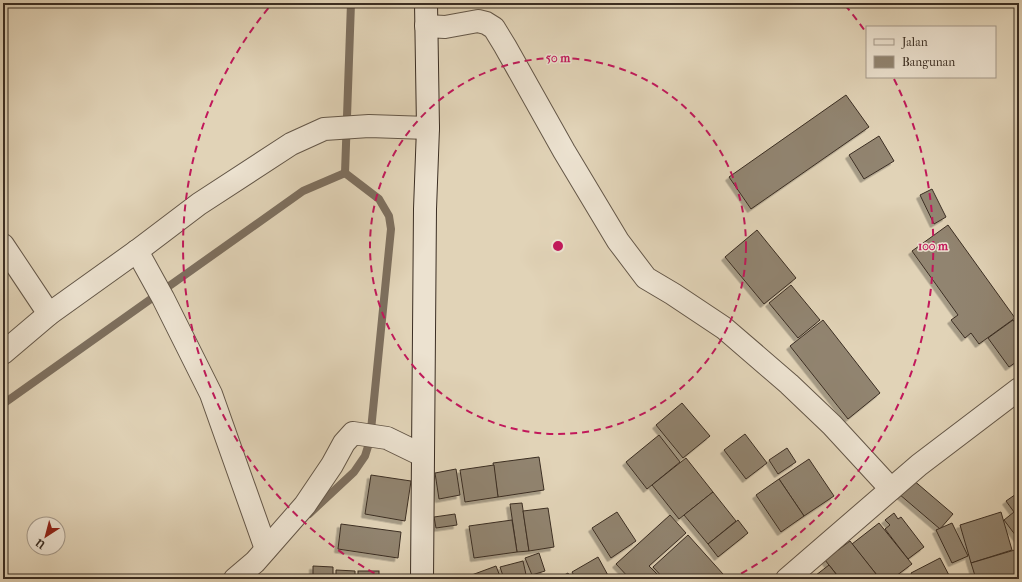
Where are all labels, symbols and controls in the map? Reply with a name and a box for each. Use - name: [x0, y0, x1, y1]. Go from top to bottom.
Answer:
- legend: [866, 26, 996, 78]
- text: Jalan: [901, 35, 928, 49]
- text: 50 m: [546, 51, 571, 65]
- text: Bangunan: [902, 55, 955, 69]
- centre of rings: [551, 239, 565, 253]
- text: 100 m: [918, 239, 949, 253]
- north arrow: [26, 516, 66, 556]
- text: U: [33, 536, 49, 552]

